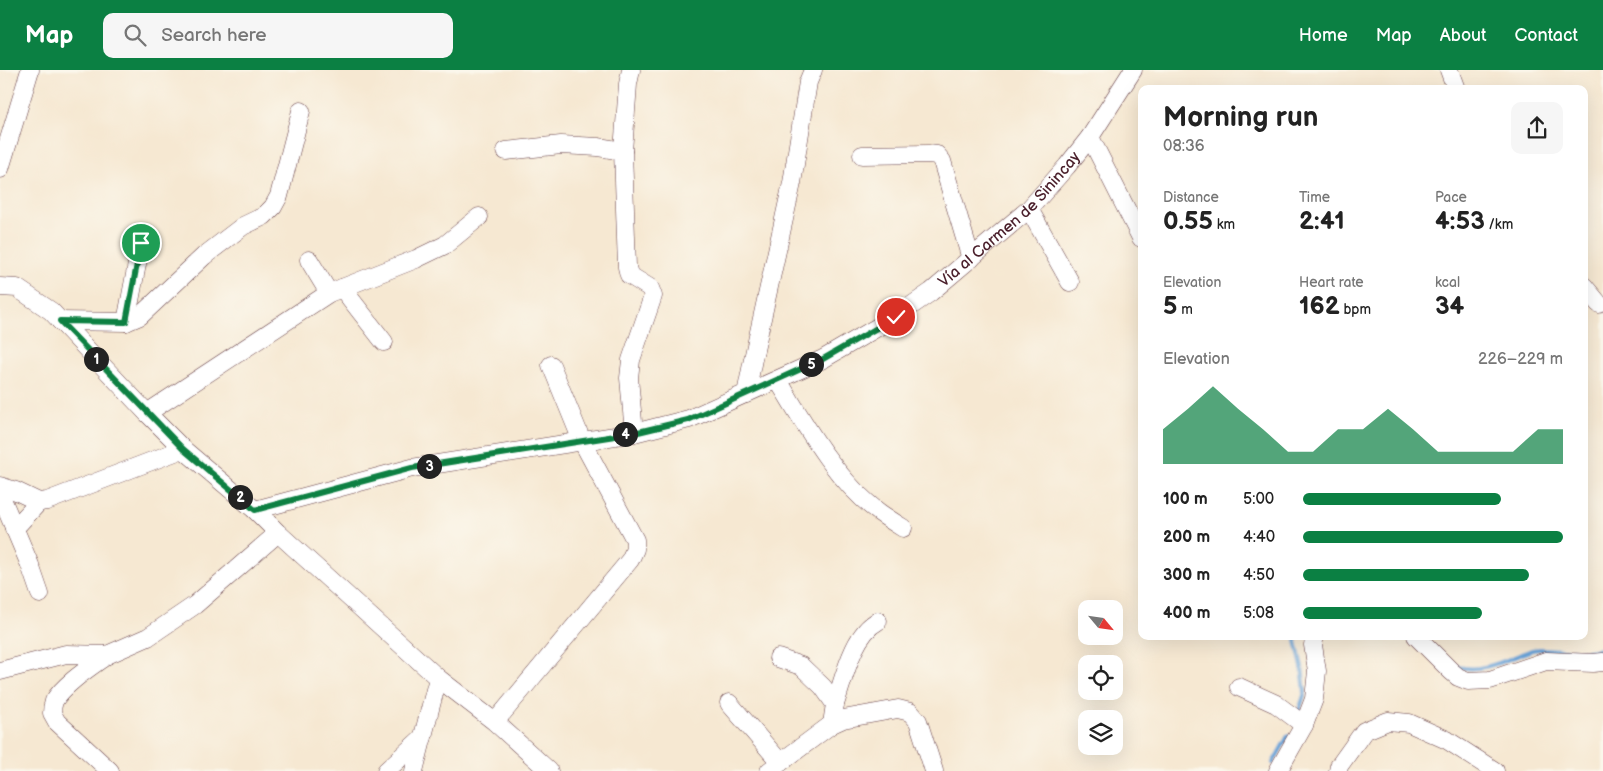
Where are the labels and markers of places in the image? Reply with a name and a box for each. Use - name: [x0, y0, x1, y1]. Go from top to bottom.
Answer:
- pin: [120, 222, 162, 264]
- pin: [875, 296, 917, 338]
- pin: 1: [84, 346, 108, 372]
- pin: 5: [798, 352, 824, 376]
- pin: 4: [612, 422, 638, 446]
- pin: 3: [416, 454, 442, 478]
- pin: 2: [228, 484, 252, 510]

